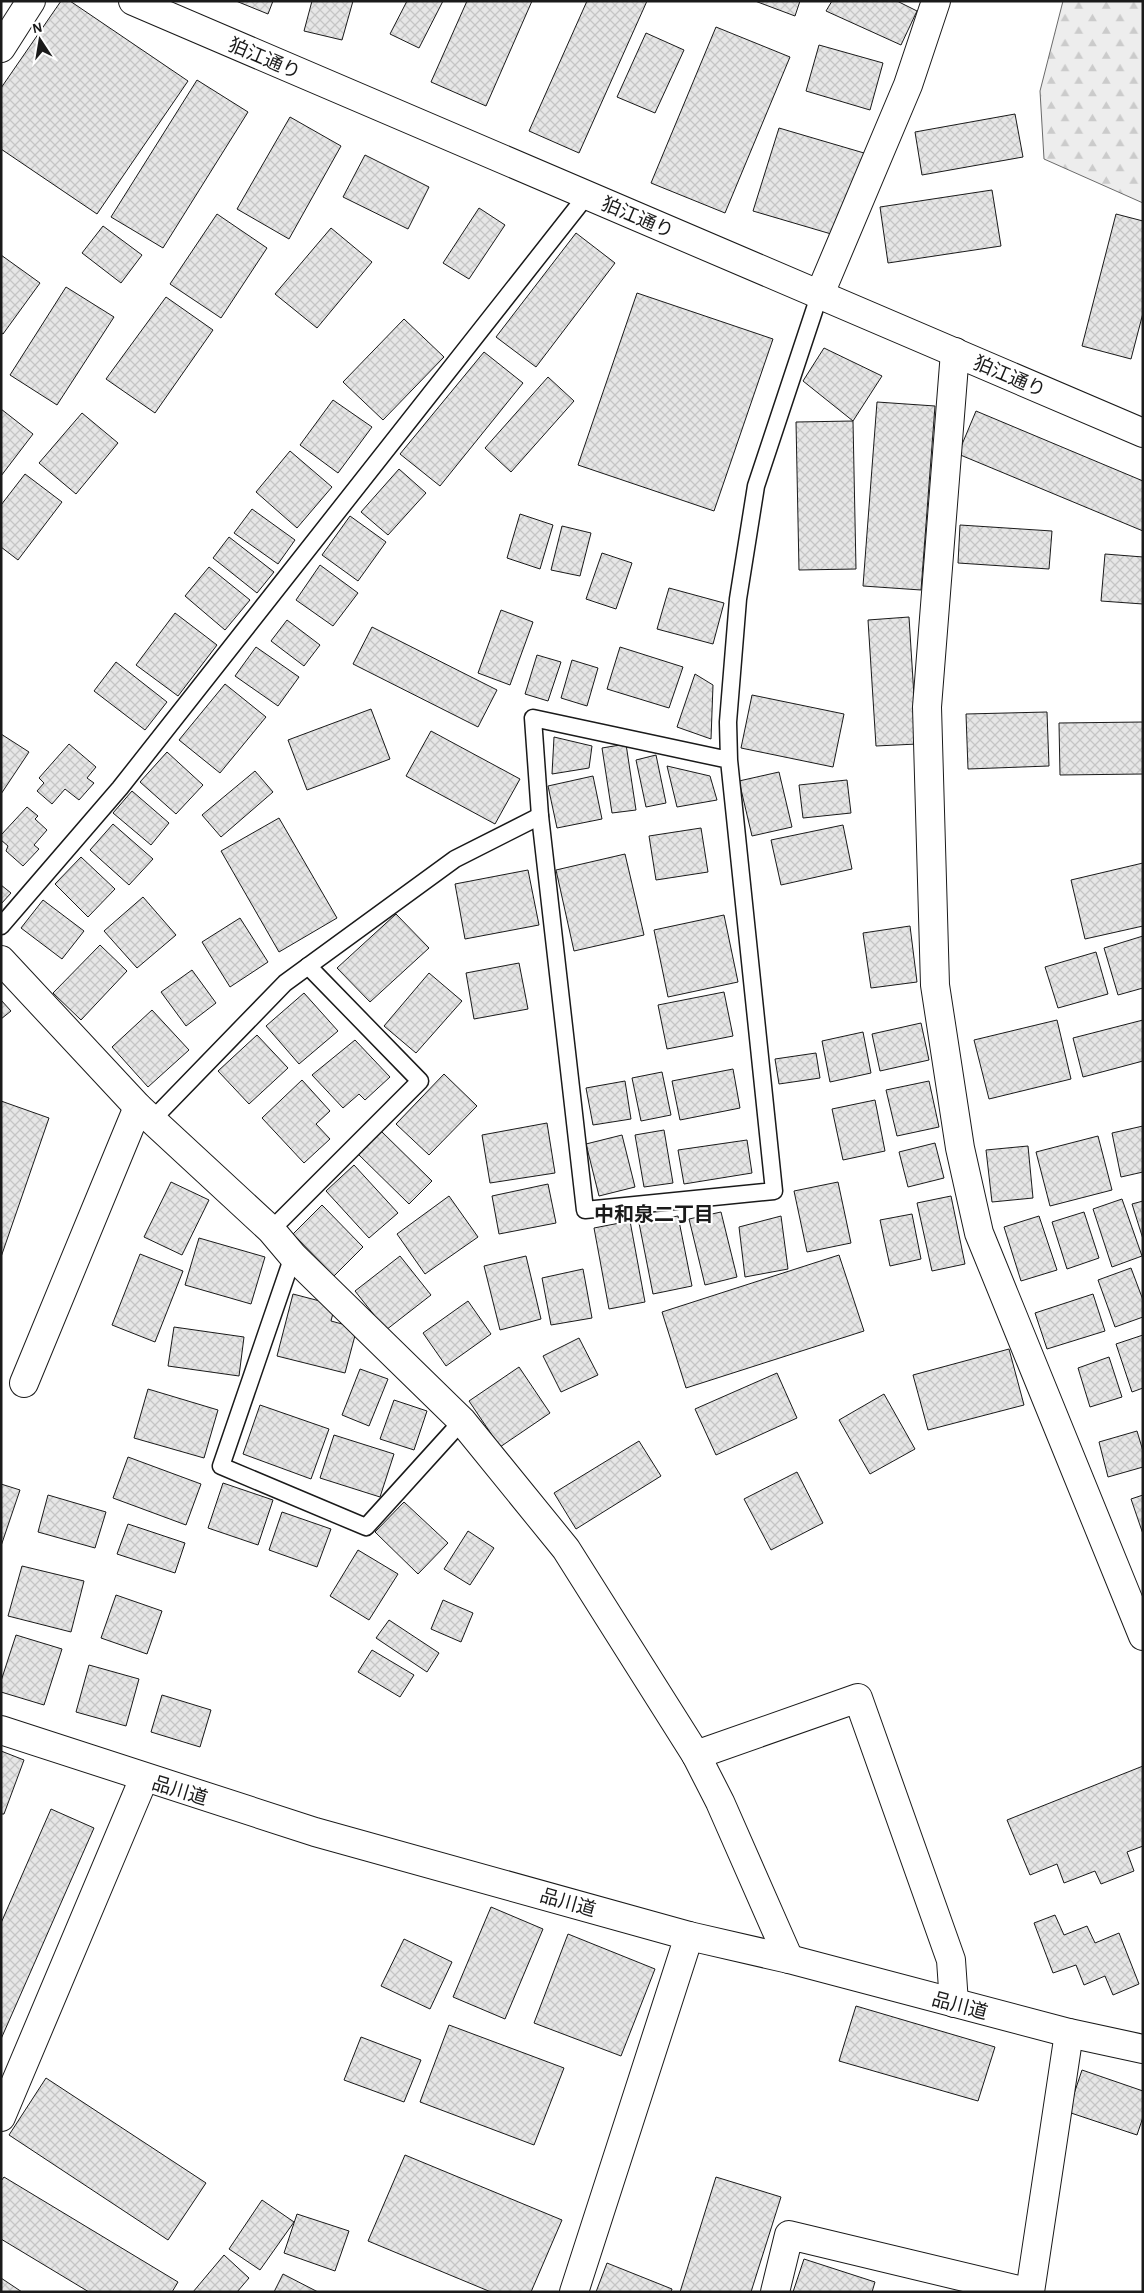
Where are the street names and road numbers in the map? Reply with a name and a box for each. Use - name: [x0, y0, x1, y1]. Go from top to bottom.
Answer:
- street label: 狛江通り: [226, 35, 304, 83]
- street label: 狛江通り: [599, 194, 677, 242]
- street label: 狛江通り: [971, 353, 1049, 401]
- street label: 品川道: [150, 1773, 210, 1809]
- street label: 品川道: [538, 1885, 598, 1920]
- street label: 品川道: [930, 1989, 990, 2023]

